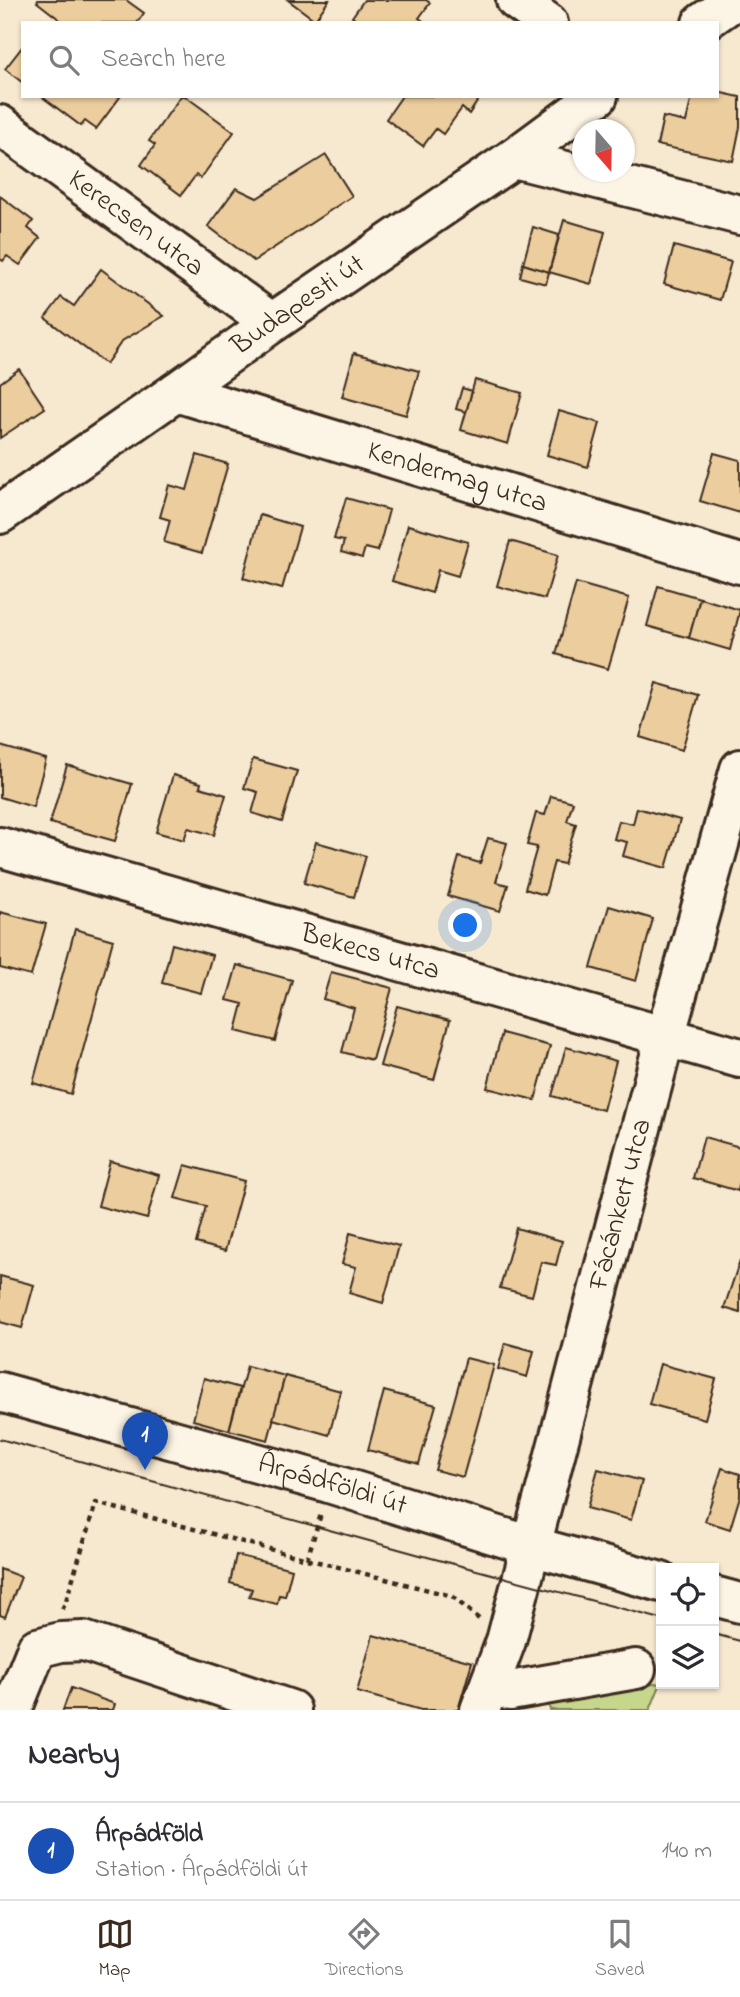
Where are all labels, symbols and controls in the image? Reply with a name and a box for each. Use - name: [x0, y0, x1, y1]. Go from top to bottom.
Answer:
- search box: [21, 21, 719, 98]
- icon: search: [45, 41, 83, 79]
- text: Search here: [101, 41, 226, 79]
- north arrow: [572, 119, 635, 182]
- street label: Kerecsen utca: [59, 160, 213, 288]
- street label: Budapesti út: [222, 245, 374, 367]
- street label: Kendermag utca: [362, 431, 552, 525]
- your location: [448, 908, 482, 942]
- street label: Bekecs utca: [295, 913, 445, 992]
- street label: Fácánkert utca: [578, 1114, 663, 1296]
- pin: 1: [122, 1412, 168, 1470]
- street label: Árpádföldi út: [253, 1444, 412, 1527]
- map controls: [656, 1563, 719, 1689]
- button: locate: [656, 1563, 719, 1626]
- button: layers: [656, 1626, 719, 1689]
- text: Nearby: [28, 1734, 120, 1778]
- text: Árpádföld: [95, 1816, 203, 1854]
- text: 1: [47, 1835, 55, 1868]
- text: 140 m: [662, 1835, 712, 1868]
- text: Station · Árpádföldi út: [95, 1854, 308, 1887]
- tab: Map: [96, 1915, 134, 1984]
- tab: Directions: [325, 1915, 404, 1984]
- tab: Saved: [595, 1915, 644, 1984]

